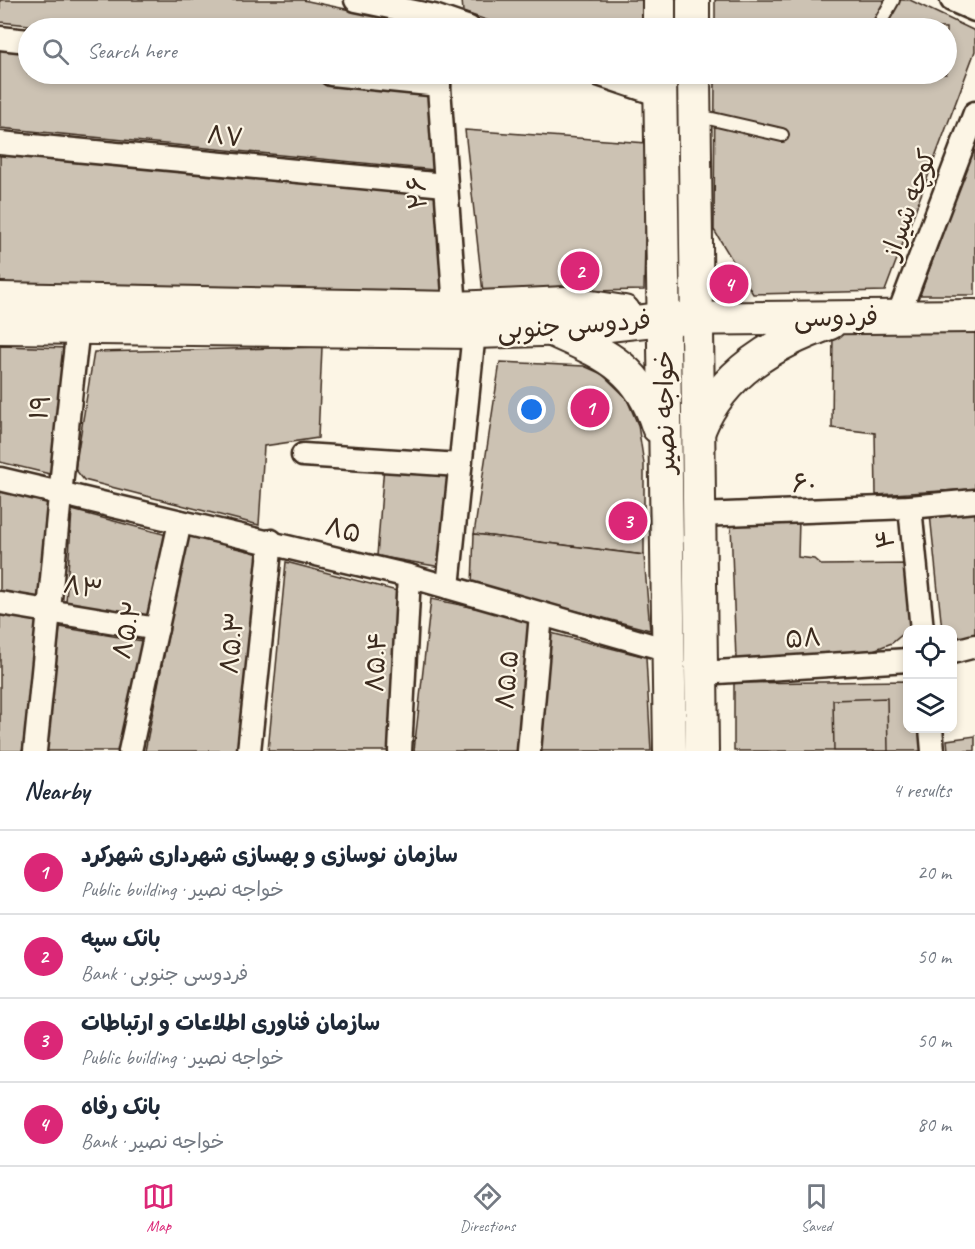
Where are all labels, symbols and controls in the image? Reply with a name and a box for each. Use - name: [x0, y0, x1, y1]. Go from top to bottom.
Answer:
- search box: [18, 18, 957, 84]
- icon: search: [39, 35, 72, 68]
- text: Search here: [87, 37, 177, 65]
- street label: ۸۷: [205, 118, 245, 154]
- street label: کوچه شیراز: [873, 145, 944, 265]
- street label: ۲۶: [399, 175, 435, 211]
- pin: 2: [560, 248, 600, 294]
- pin: 4: [710, 262, 748, 306]
- street label: فردوسی: [794, 300, 878, 334]
- street label: فردوسی جنوبی: [496, 303, 652, 347]
- street label: خواجه نصیر: [647, 350, 683, 476]
- pin: 1: [570, 386, 610, 430]
- street label: ۱۹: [22, 392, 58, 422]
- your location: [517, 395, 546, 424]
- street label: ۶۰: [791, 466, 817, 500]
- pin: 3: [608, 498, 648, 544]
- street label: ۸۵: [321, 510, 365, 550]
- street label: ۴: [868, 528, 902, 550]
- street label: ۸۳: [61, 567, 105, 607]
- street label: ۸۵.۲: [105, 598, 149, 662]
- street label: ۸۵.۳: [212, 610, 252, 676]
- street label: ۵۸: [784, 620, 822, 656]
- map controls: [903, 625, 957, 733]
- button: locate: [903, 625, 957, 679]
- street label: ۸۵.۴: [358, 631, 394, 693]
- street label: ۸۵.۵: [488, 649, 526, 711]
- button: layers: [903, 679, 957, 733]
- text: Nearby: [24, 774, 89, 807]
- text: 4 results: [892, 778, 951, 803]
- text: سازمان نوسازی و بهسازی شهرداری شهرکرد: [81, 841, 458, 869]
- text: 1: [39, 860, 48, 885]
- text: 20 m: [917, 860, 951, 885]
- text: Public building · خواجه نصیر: [81, 877, 284, 902]
- text: بانک سپه: [81, 925, 161, 953]
- text: 2: [39, 944, 48, 969]
- text: 50 m: [917, 944, 951, 969]
- text: Bank · فردوسی جنوبی: [81, 961, 248, 986]
- text: سازمان فناوری اطلاعات و ارتباطات: [81, 1009, 380, 1037]
- text: 3: [39, 1028, 48, 1053]
- text: 50 m: [917, 1028, 951, 1053]
- text: Public building · خواجه نصیر: [81, 1045, 284, 1070]
- text: بانک رفاه: [81, 1093, 161, 1121]
- text: 4: [39, 1112, 48, 1137]
- text: 80 m: [917, 1112, 951, 1137]
- text: Bank · خواجه نصیر: [81, 1129, 225, 1154]
- tab: Map: [142, 1180, 175, 1236]
- tab: Directions: [460, 1180, 515, 1236]
- tab: Saved: [800, 1180, 833, 1236]

